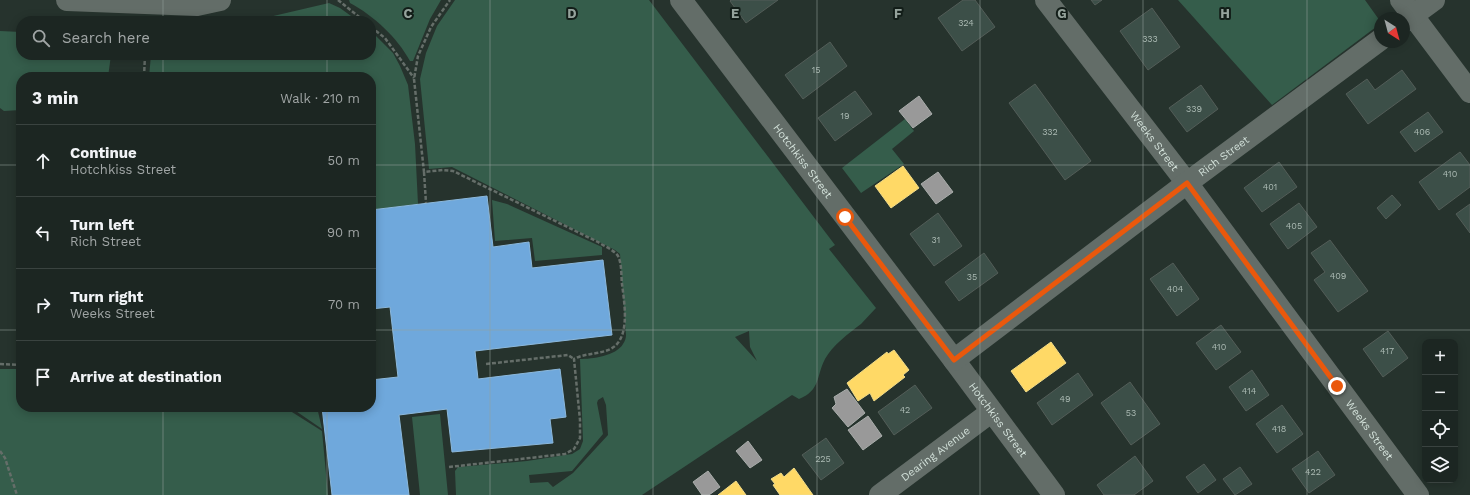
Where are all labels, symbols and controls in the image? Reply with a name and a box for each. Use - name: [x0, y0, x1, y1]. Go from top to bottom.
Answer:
- text: C: [404, 6, 413, 21]
- text: D: [567, 6, 577, 21]
- text: E: [731, 6, 739, 21]
- text: F: [894, 6, 902, 21]
- text: G: [1057, 6, 1067, 21]
- text: H: [1220, 6, 1230, 21]
- north arrow: [1374, 12, 1410, 48]
- search box: [16, 16, 376, 60]
- house number: 324: [958, 18, 974, 28]
- icon: search: [30, 27, 52, 49]
- text: Search here: [62, 29, 150, 47]
- house number: 333: [1142, 34, 1158, 44]
- house number: 15: [812, 65, 820, 75]
- text: 3 min: [32, 88, 78, 108]
- text: Walk · 210 m: [280, 91, 360, 106]
- house number: 339: [1186, 104, 1202, 114]
- street label: Weeks Street: [1128, 109, 1182, 174]
- house number: 19: [840, 111, 850, 121]
- street label: Hotchkiss Street: [771, 121, 836, 201]
- house number: 332: [1042, 127, 1058, 137]
- house number: 406: [1414, 127, 1430, 137]
- street label: Rich Street: [1195, 133, 1252, 179]
- text: Continue: [70, 144, 137, 162]
- icon: ahead: [32, 150, 54, 172]
- text: 50 m: [328, 153, 360, 168]
- text: Hotchkiss Street: [70, 162, 176, 177]
- house number: 410: [1443, 169, 1458, 179]
- house number: 401: [1263, 182, 1277, 192]
- route start: [836, 208, 854, 226]
- text: Turn left: [70, 216, 134, 234]
- house number: 405: [1286, 221, 1302, 231]
- icon: left: [32, 222, 54, 244]
- text: 90 m: [327, 225, 360, 240]
- text: Rich Street: [70, 234, 141, 249]
- house number: 31: [932, 235, 940, 245]
- house number: 409: [1330, 271, 1346, 281]
- house number: 35: [967, 272, 977, 282]
- house number: 404: [1167, 284, 1184, 294]
- text: Turn right: [70, 288, 143, 306]
- icon: right: [32, 294, 54, 316]
- text: 70 m: [328, 297, 360, 312]
- text: Weeks Street: [70, 306, 155, 321]
- map controls: [1422, 339, 1458, 483]
- button: +: [1422, 339, 1458, 375]
- house number: 410: [1212, 342, 1227, 352]
- house number: 417: [1380, 346, 1394, 356]
- icon: arrive: [32, 366, 54, 388]
- text: Arrive at destination: [70, 368, 222, 386]
- button: −: [1422, 375, 1458, 411]
- route end: [1328, 377, 1346, 395]
- street label: Hotchkiss Street: [966, 380, 1030, 460]
- house number: 414: [1242, 386, 1257, 396]
- house number: 49: [1059, 394, 1071, 404]
- street label: Weeks Street: [1343, 397, 1396, 463]
- house number: 42: [900, 405, 910, 415]
- house number: 53: [1126, 408, 1136, 418]
- button: locate: [1422, 411, 1458, 447]
- street label: Dearing Avenue: [898, 424, 972, 484]
- house number: 418: [1272, 424, 1286, 434]
- button: layers: [1422, 447, 1458, 483]
- house number: 225: [815, 454, 831, 464]
- house number: 422: [1305, 467, 1321, 477]

